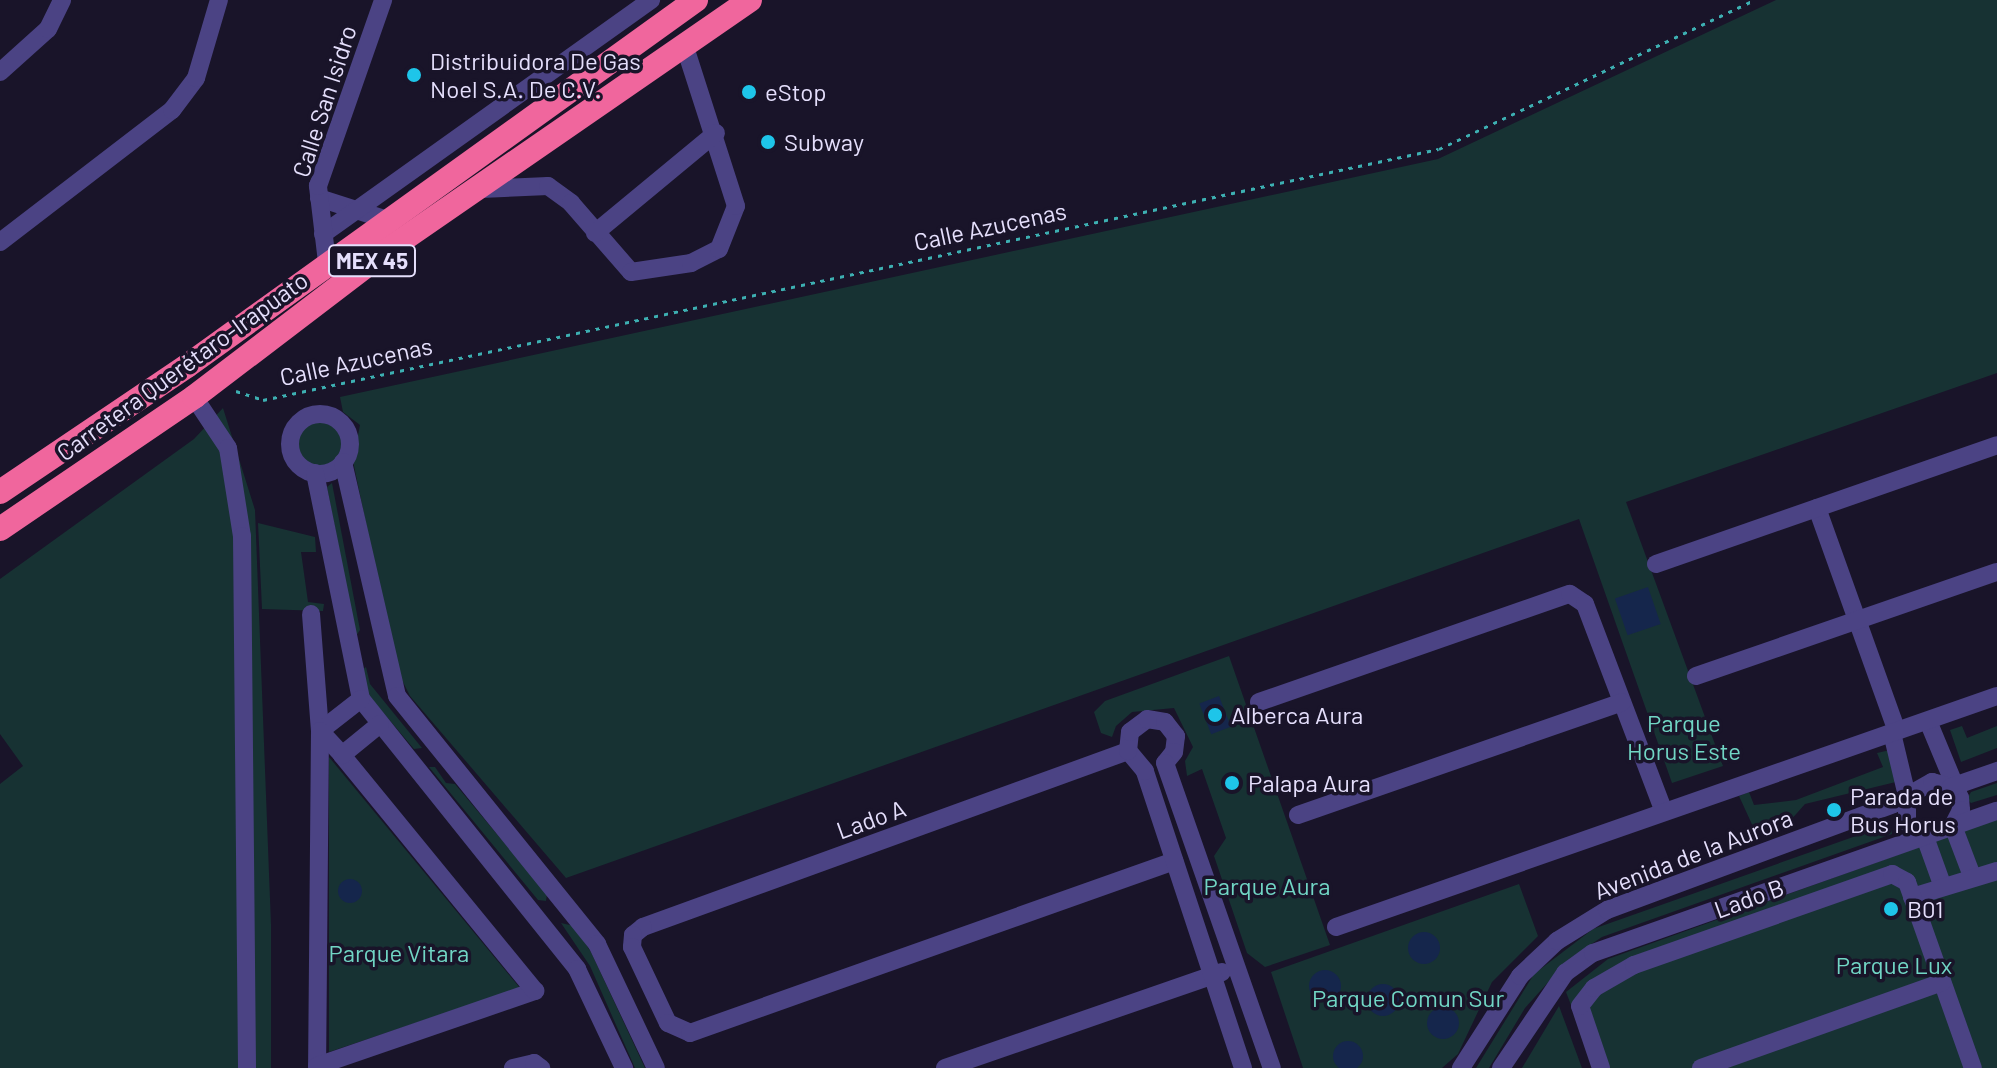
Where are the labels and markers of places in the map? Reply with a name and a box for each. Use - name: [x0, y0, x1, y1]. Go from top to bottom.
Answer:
- place label: Distribuidora De Gas Noel S.A. De C.V.: [430, 47, 641, 103]
- marker: Distribuidora De Gas Noel S.A. De C.V.: [405, 66, 423, 84]
- place label: eStop: [765, 78, 827, 106]
- marker: eStop: [740, 83, 758, 101]
- place label: Subway: [784, 128, 864, 156]
- marker: Subway: [759, 133, 777, 151]
- place label: Alberca Aura: [1231, 701, 1363, 729]
- marker: Alberca Aura: [1206, 706, 1224, 724]
- place label: Palapa Aura: [1248, 769, 1371, 797]
- marker: Palapa Aura: [1223, 774, 1241, 792]
- place label: Parada de Bus Horus: [1850, 782, 1956, 838]
- marker: Parada de Bus Horus: [1825, 801, 1843, 819]
- place label: B01: [1907, 895, 1943, 923]
- marker: B01: [1882, 900, 1900, 918]

